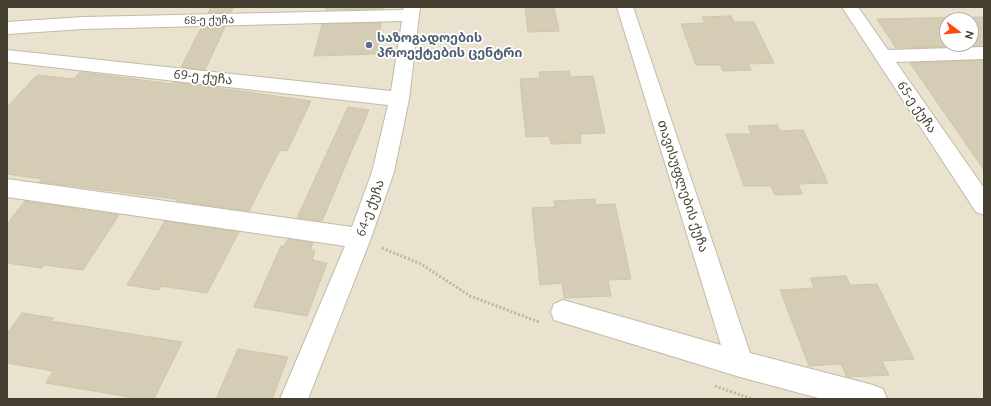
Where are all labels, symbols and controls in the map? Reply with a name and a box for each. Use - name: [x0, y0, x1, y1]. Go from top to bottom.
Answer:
- north arrow: [939, 12, 979, 52]
- street label: 68-ე ქუჩა: [184, 13, 234, 27]
- text: N: [963, 29, 976, 41]
- place label: საზოგადოების პროექტების ცენტრი: [377, 30, 522, 61]
- marker: საზოგადოების პროექტების ცენტრი: [364, 40, 374, 50]
- street label: 69-ე ქუჩა: [173, 66, 233, 88]
- street label: 65-ე ქუჩა: [894, 78, 940, 136]
- street label: თავისუფლების ქუჩა: [654, 118, 712, 254]
- street label: 64-ე ქუჩა: [353, 177, 387, 239]

